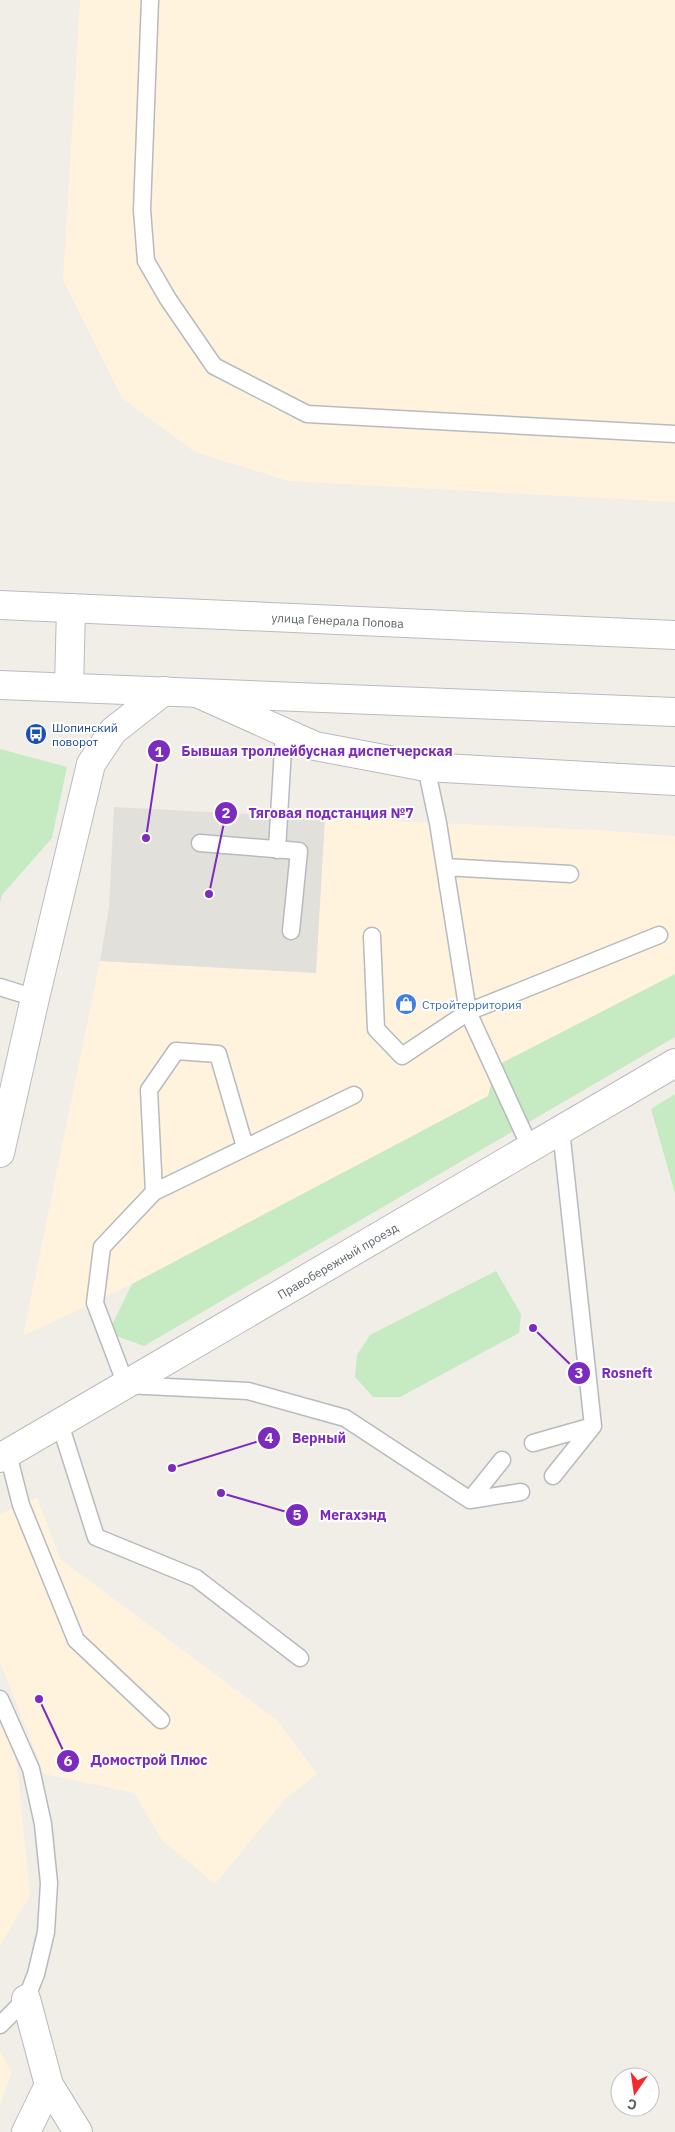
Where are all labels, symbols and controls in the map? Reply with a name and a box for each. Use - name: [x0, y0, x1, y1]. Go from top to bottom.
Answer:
- street label: улица Генерала Попова: [271, 610, 405, 630]
- place label: Шопинский поворот: [52, 720, 118, 749]
- bus stop icon: Шопинский поворот: [24, 722, 48, 746]
- callout: Бывшая троллейбусная диспетчерская: [146, 737, 462, 766]
- text: 1: [154, 742, 164, 761]
- text: Бывшая троллейбусная диспетчерская: [181, 742, 453, 760]
- callout: Тяговая подстанция №7: [214, 799, 424, 828]
- text: 2: [221, 803, 231, 822]
- text: Тяговая подстанция №7: [248, 804, 414, 822]
- shop icon: Стройтерритория: [394, 992, 418, 1016]
- place label: Стройтерритория: [422, 997, 522, 1012]
- street label: Правобережный проезд: [274, 1219, 400, 1302]
- callout: Rosneft: [567, 1359, 662, 1388]
- text: 3: [574, 1363, 584, 1382]
- text: Rosneft: [602, 1364, 652, 1382]
- callout: Верный: [257, 1424, 356, 1453]
- text: 4: [264, 1428, 274, 1447]
- text: Верный: [292, 1429, 346, 1447]
- callout: Мегахэнд: [285, 1501, 396, 1530]
- text: 5: [292, 1505, 302, 1524]
- text: Мегахэнд: [320, 1506, 386, 1524]
- callout: Домострой Плюс: [55, 1746, 217, 1775]
- text: 6: [63, 1751, 73, 1770]
- text: Домострой Плюс: [91, 1751, 207, 1769]
- north arrow: [610, 2067, 660, 2117]
- text: С: [626, 2095, 639, 2114]

